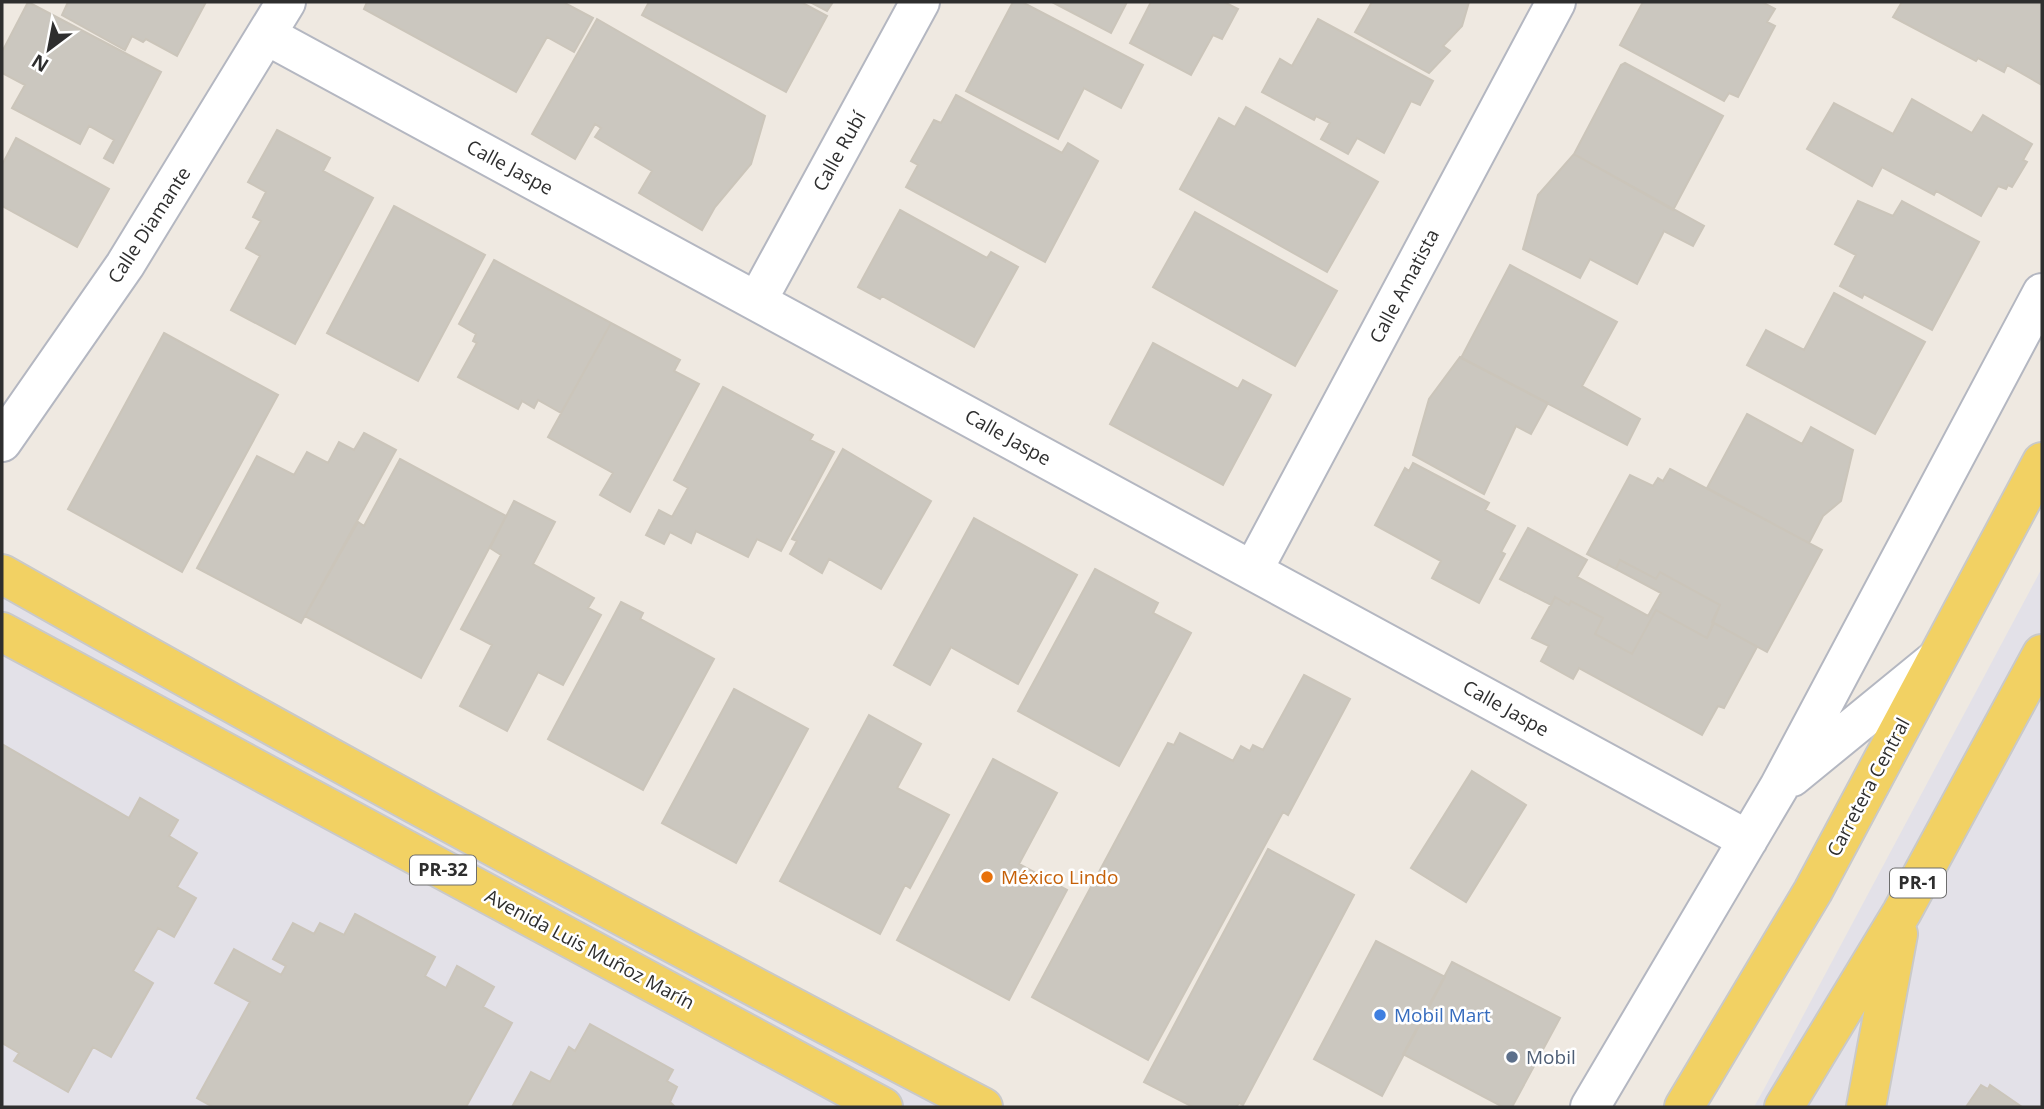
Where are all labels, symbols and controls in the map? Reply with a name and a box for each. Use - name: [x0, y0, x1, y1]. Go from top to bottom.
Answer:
- north arrow: [14, 14, 84, 84]
- text: N: [27, 48, 53, 79]
- street label: Calle Rubí: [806, 105, 872, 196]
- street label: Calle Jaspe: [462, 133, 558, 201]
- street label: Calle Diamante: [102, 162, 196, 288]
- street label: Calle Amatista: [1363, 224, 1445, 348]
- street label: Calle Jaspe: [960, 403, 1056, 471]
- street label: Calle Jaspe: [1458, 674, 1554, 742]
- street label: Carretera Central: [1820, 713, 1916, 861]
- road number: PR-32: [410, 856, 476, 884]
- place label: México Lindo: [1001, 864, 1118, 890]
- road number: PR-1: [1890, 868, 1946, 898]
- marker: México Lindo: [979, 869, 995, 885]
- street label: Avenida Luis Muñoz Marín: [481, 883, 699, 1015]
- place label: Mobil Mart: [1394, 1002, 1491, 1028]
- marker: Mobil Mart: [1372, 1007, 1388, 1023]
- place label: Mobil: [1526, 1044, 1576, 1070]
- marker: Mobil: [1504, 1049, 1520, 1065]

